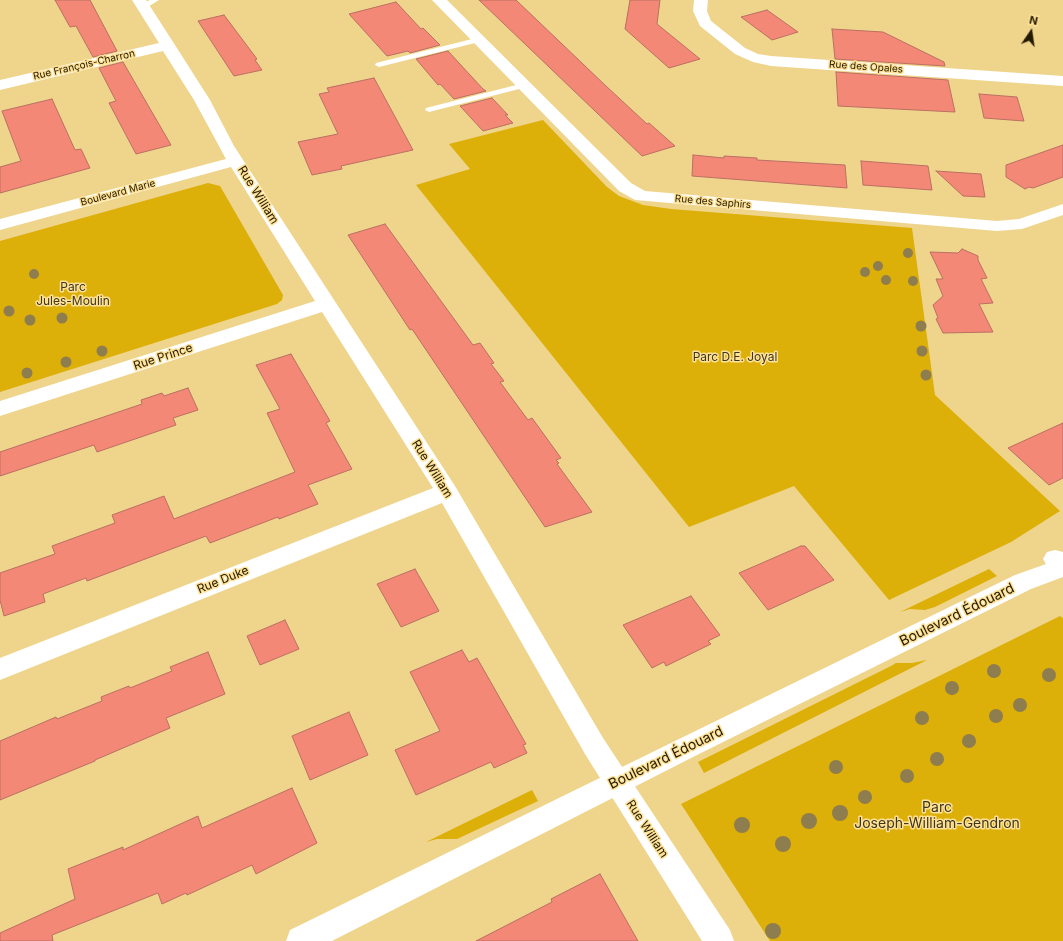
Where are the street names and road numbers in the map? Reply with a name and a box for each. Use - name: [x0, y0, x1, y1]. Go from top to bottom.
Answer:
- street label: Rue François-Charron: [32, 47, 136, 83]
- street label: Rue des Opales: [829, 58, 903, 76]
- street label: Rue William: [234, 163, 282, 227]
- street label: Boulevard Marie: [79, 177, 157, 209]
- street label: Rue des Saphirs: [674, 193, 752, 211]
- street label: Rue Prince: [132, 341, 194, 373]
- street label: Rue William: [408, 437, 456, 501]
- street label: Rue Duke: [195, 563, 251, 597]
- street label: Boulevard Édouard: [897, 580, 1017, 650]
- street label: Boulevard Édouard: [606, 723, 726, 793]
- street label: Rue William: [623, 797, 671, 861]

